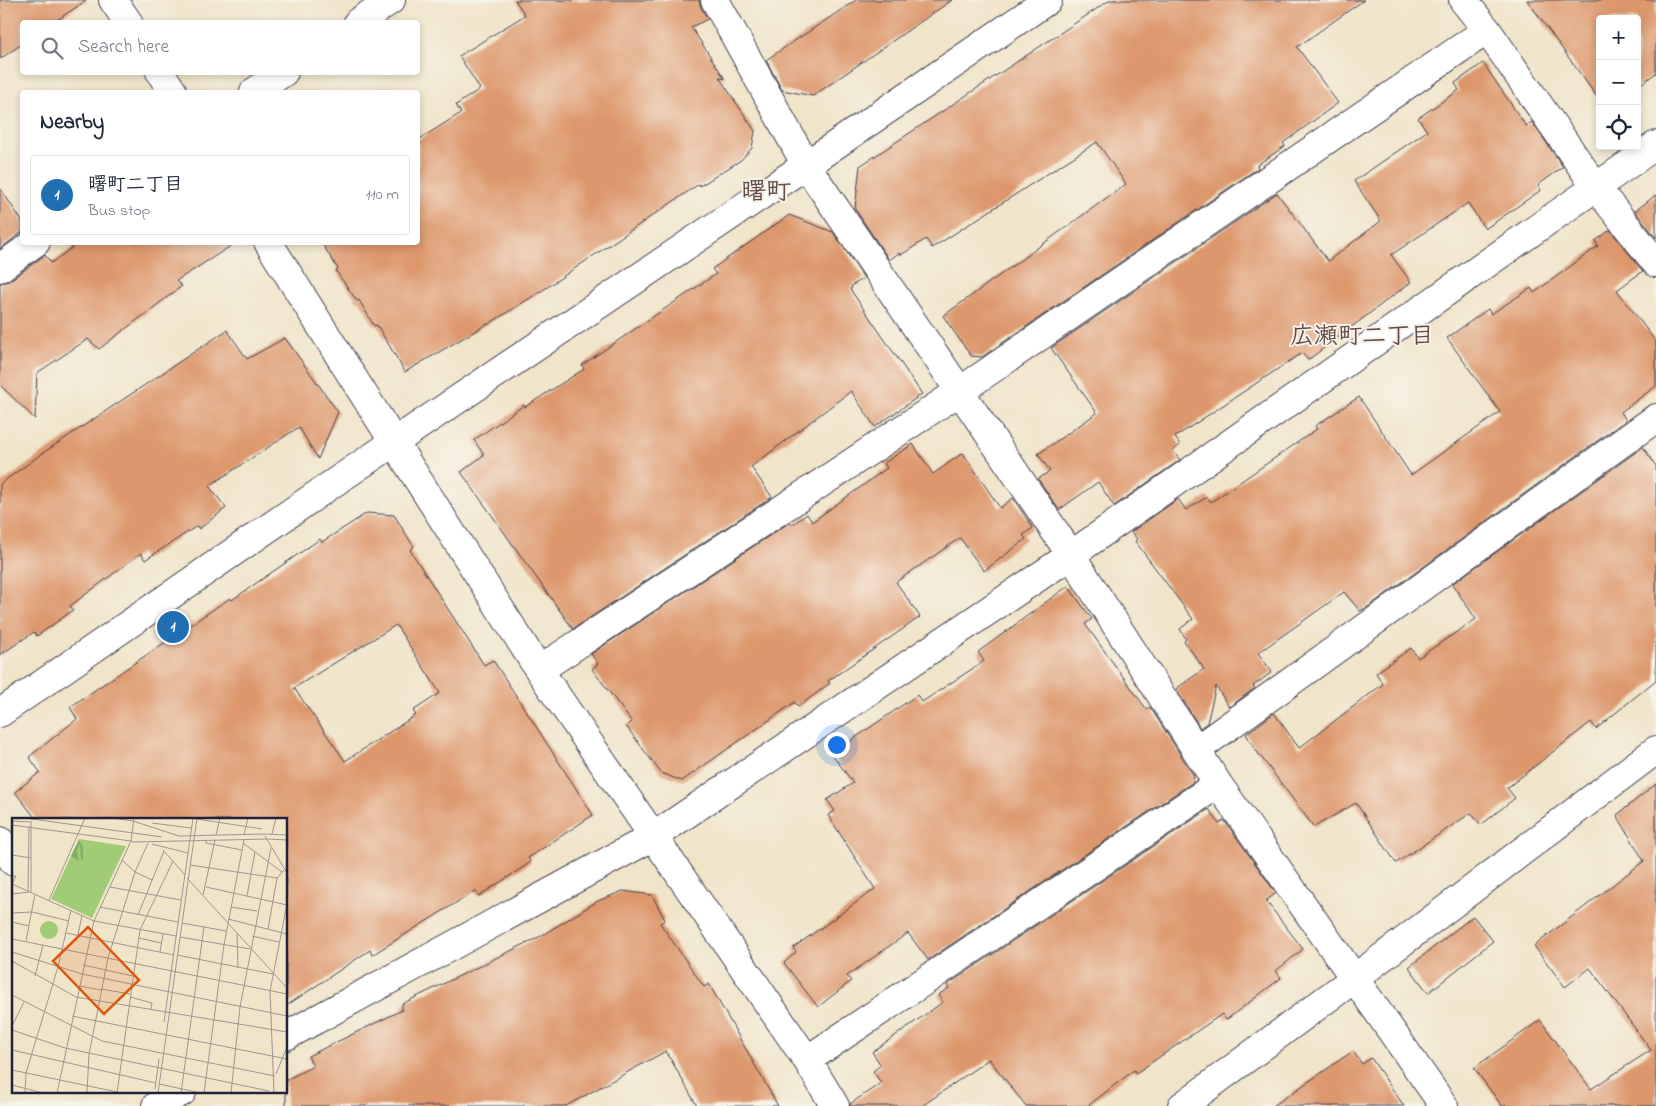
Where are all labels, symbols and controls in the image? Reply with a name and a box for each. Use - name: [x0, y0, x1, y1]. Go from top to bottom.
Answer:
- map controls: [1596, 15, 1641, 150]
- button: +: [1596, 15, 1641, 60]
- search box: [20, 20, 420, 75]
- icon: search: [38, 34, 66, 62]
- text: Search here: [78, 34, 169, 61]
- button: −: [1596, 60, 1641, 105]
- button: locate: [1596, 105, 1641, 150]
- text: Nearby: [40, 108, 104, 138]
- text: 曙町二丁目: [88, 172, 183, 199]
- district label: 曙町: [741, 175, 791, 211]
- text: 1: [54, 183, 60, 207]
- text: 110 m: [365, 183, 399, 207]
- text: Bus stop: [88, 199, 151, 223]
- district label: 広瀬町二丁目: [1290, 320, 1434, 355]
- pin: 1: [157, 608, 189, 646]
- your location: [824, 732, 850, 758]
- inset map: [12, 818, 288, 1094]

